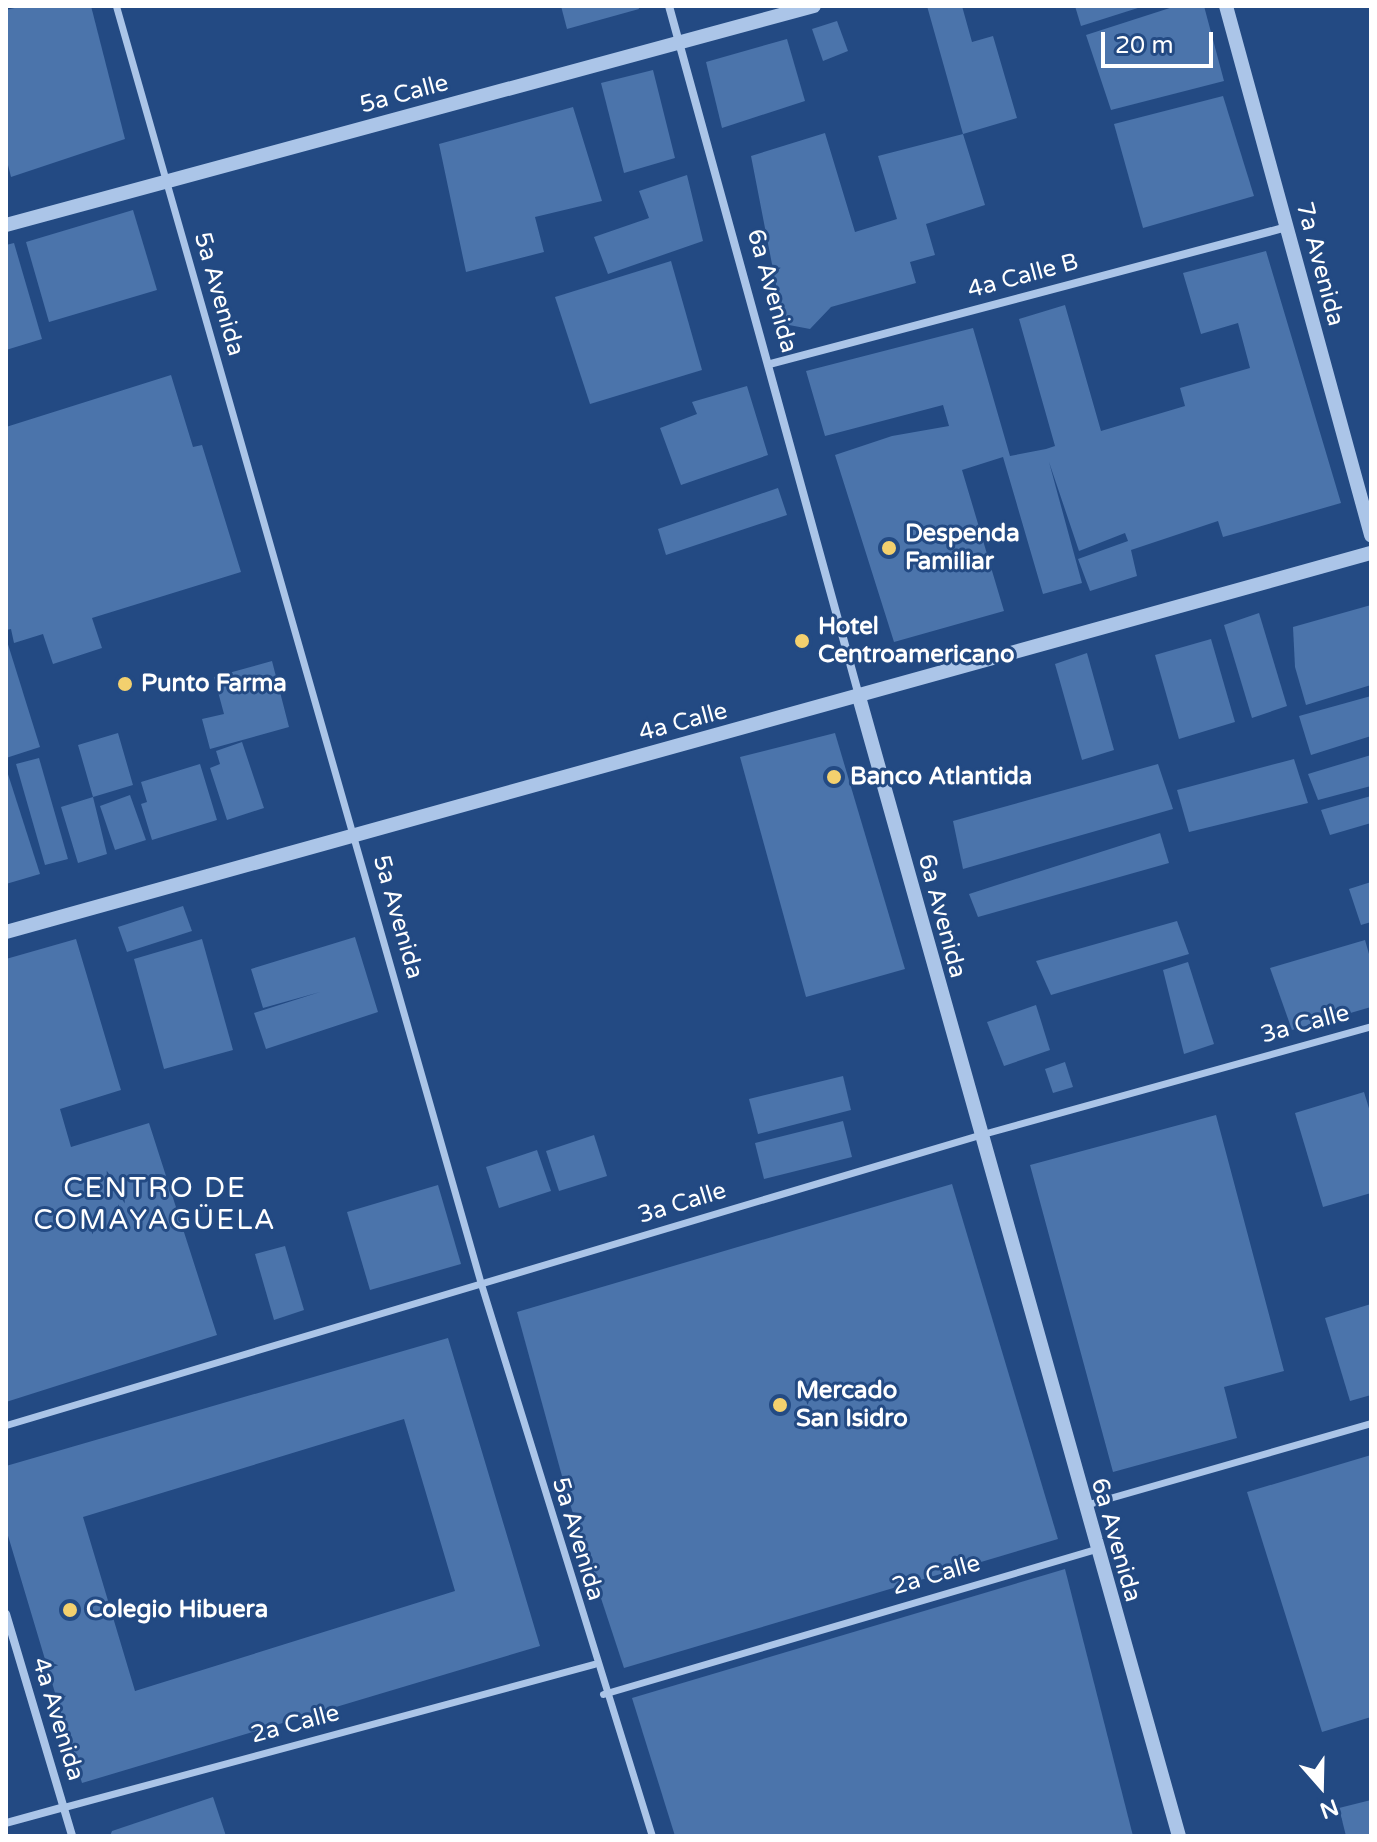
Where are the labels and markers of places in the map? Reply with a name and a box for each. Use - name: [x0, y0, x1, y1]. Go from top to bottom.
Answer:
- place label: Despenda Familiar: [905, 520, 1020, 576]
- marker: Despenda Familiar: [880, 539, 898, 557]
- place label: Hotel Centroamericano: [818, 613, 1015, 669]
- marker: Hotel Centroamericano: [793, 632, 811, 650]
- place label: Punto Farma: [141, 670, 287, 698]
- marker: Punto Farma: [116, 675, 134, 693]
- place label: Banco Atlantida: [850, 763, 1032, 791]
- marker: Banco Atlantida: [825, 768, 843, 786]
- place label: Mercado San Isidro: [796, 1377, 908, 1433]
- marker: Mercado San Isidro: [771, 1396, 789, 1414]
- place label: Colegio Hibuera: [86, 1596, 268, 1624]
- marker: Colegio Hibuera: [61, 1601, 79, 1619]

